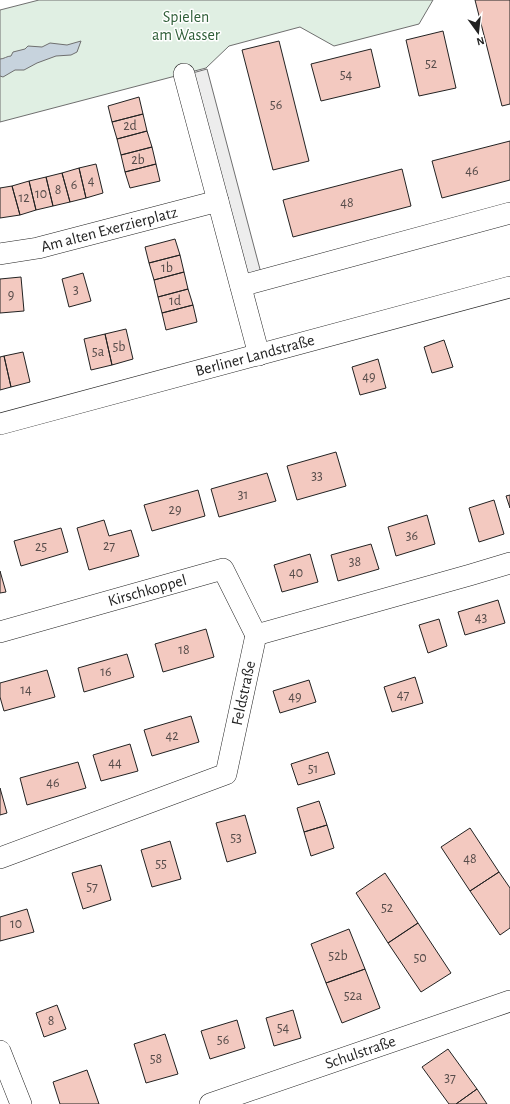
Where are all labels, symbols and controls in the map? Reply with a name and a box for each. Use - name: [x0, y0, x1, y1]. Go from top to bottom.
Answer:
- park label: Spielen am Wasser: [152, 9, 221, 43]
- north arrow: [458, 12, 498, 52]
- text: N: [475, 35, 486, 47]
- house number: 52: [425, 57, 437, 71]
- house number: 54: [340, 68, 353, 82]
- house number: 56: [270, 98, 282, 112]
- house number: 2d: [123, 119, 137, 133]
- house number: 2b: [131, 153, 145, 167]
- house number: 46: [465, 164, 479, 178]
- house number: 4: [88, 174, 95, 188]
- house number: 6: [71, 178, 77, 192]
- house number: 8: [55, 183, 61, 197]
- house number: 10: [35, 187, 47, 201]
- house number: 12: [18, 191, 30, 205]
- house number: 48: [340, 196, 354, 210]
- street label: Am alten Exerzierplatz: [39, 204, 179, 255]
- house number: 1b: [161, 261, 173, 275]
- house number: 3: [73, 283, 79, 297]
- house number: 9: [8, 288, 14, 302]
- house number: 1d: [169, 294, 181, 308]
- street label: Berliner Landstraße: [194, 332, 316, 379]
- house number: 5b: [112, 340, 126, 354]
- house number: 5a: [92, 345, 105, 359]
- house number: 49: [362, 370, 376, 384]
- house number: 33: [311, 469, 323, 483]
- house number: 31: [238, 488, 248, 502]
- house number: 29: [169, 503, 181, 517]
- house number: 36: [406, 529, 418, 543]
- house number: 27: [103, 539, 115, 553]
- house number: 25: [35, 540, 47, 554]
- house number: 38: [349, 555, 361, 569]
- house number: 40: [289, 566, 303, 580]
- street label: Kirschkoppel: [106, 572, 188, 609]
- house number: 43: [475, 611, 487, 625]
- house number: 18: [178, 643, 190, 657]
- street label: Feldstraße: [229, 659, 258, 727]
- house number: 16: [100, 665, 112, 679]
- house number: 14: [20, 683, 32, 697]
- house number: 47: [397, 688, 409, 702]
- house number: 49: [288, 690, 302, 704]
- house number: 42: [165, 729, 179, 743]
- house number: 44: [108, 756, 122, 770]
- house number: 51: [308, 762, 318, 776]
- house number: 46: [46, 776, 60, 790]
- house number: 53: [230, 831, 242, 845]
- house number: 48: [463, 852, 477, 866]
- house number: 55: [155, 857, 167, 871]
- house number: 57: [86, 880, 98, 894]
- house number: 52: [381, 901, 393, 915]
- house number: 10: [10, 917, 22, 931]
- house number: 52b: [328, 949, 348, 963]
- house number: 50: [413, 951, 427, 965]
- house number: 52a: [344, 989, 363, 1003]
- house number: 8: [48, 1014, 54, 1028]
- house number: 54: [277, 1021, 290, 1035]
- house number: 56: [217, 1033, 229, 1047]
- street label: Schulstraße: [323, 1033, 398, 1072]
- house number: 58: [150, 1052, 162, 1066]
- house number: 37: [444, 1071, 456, 1085]

